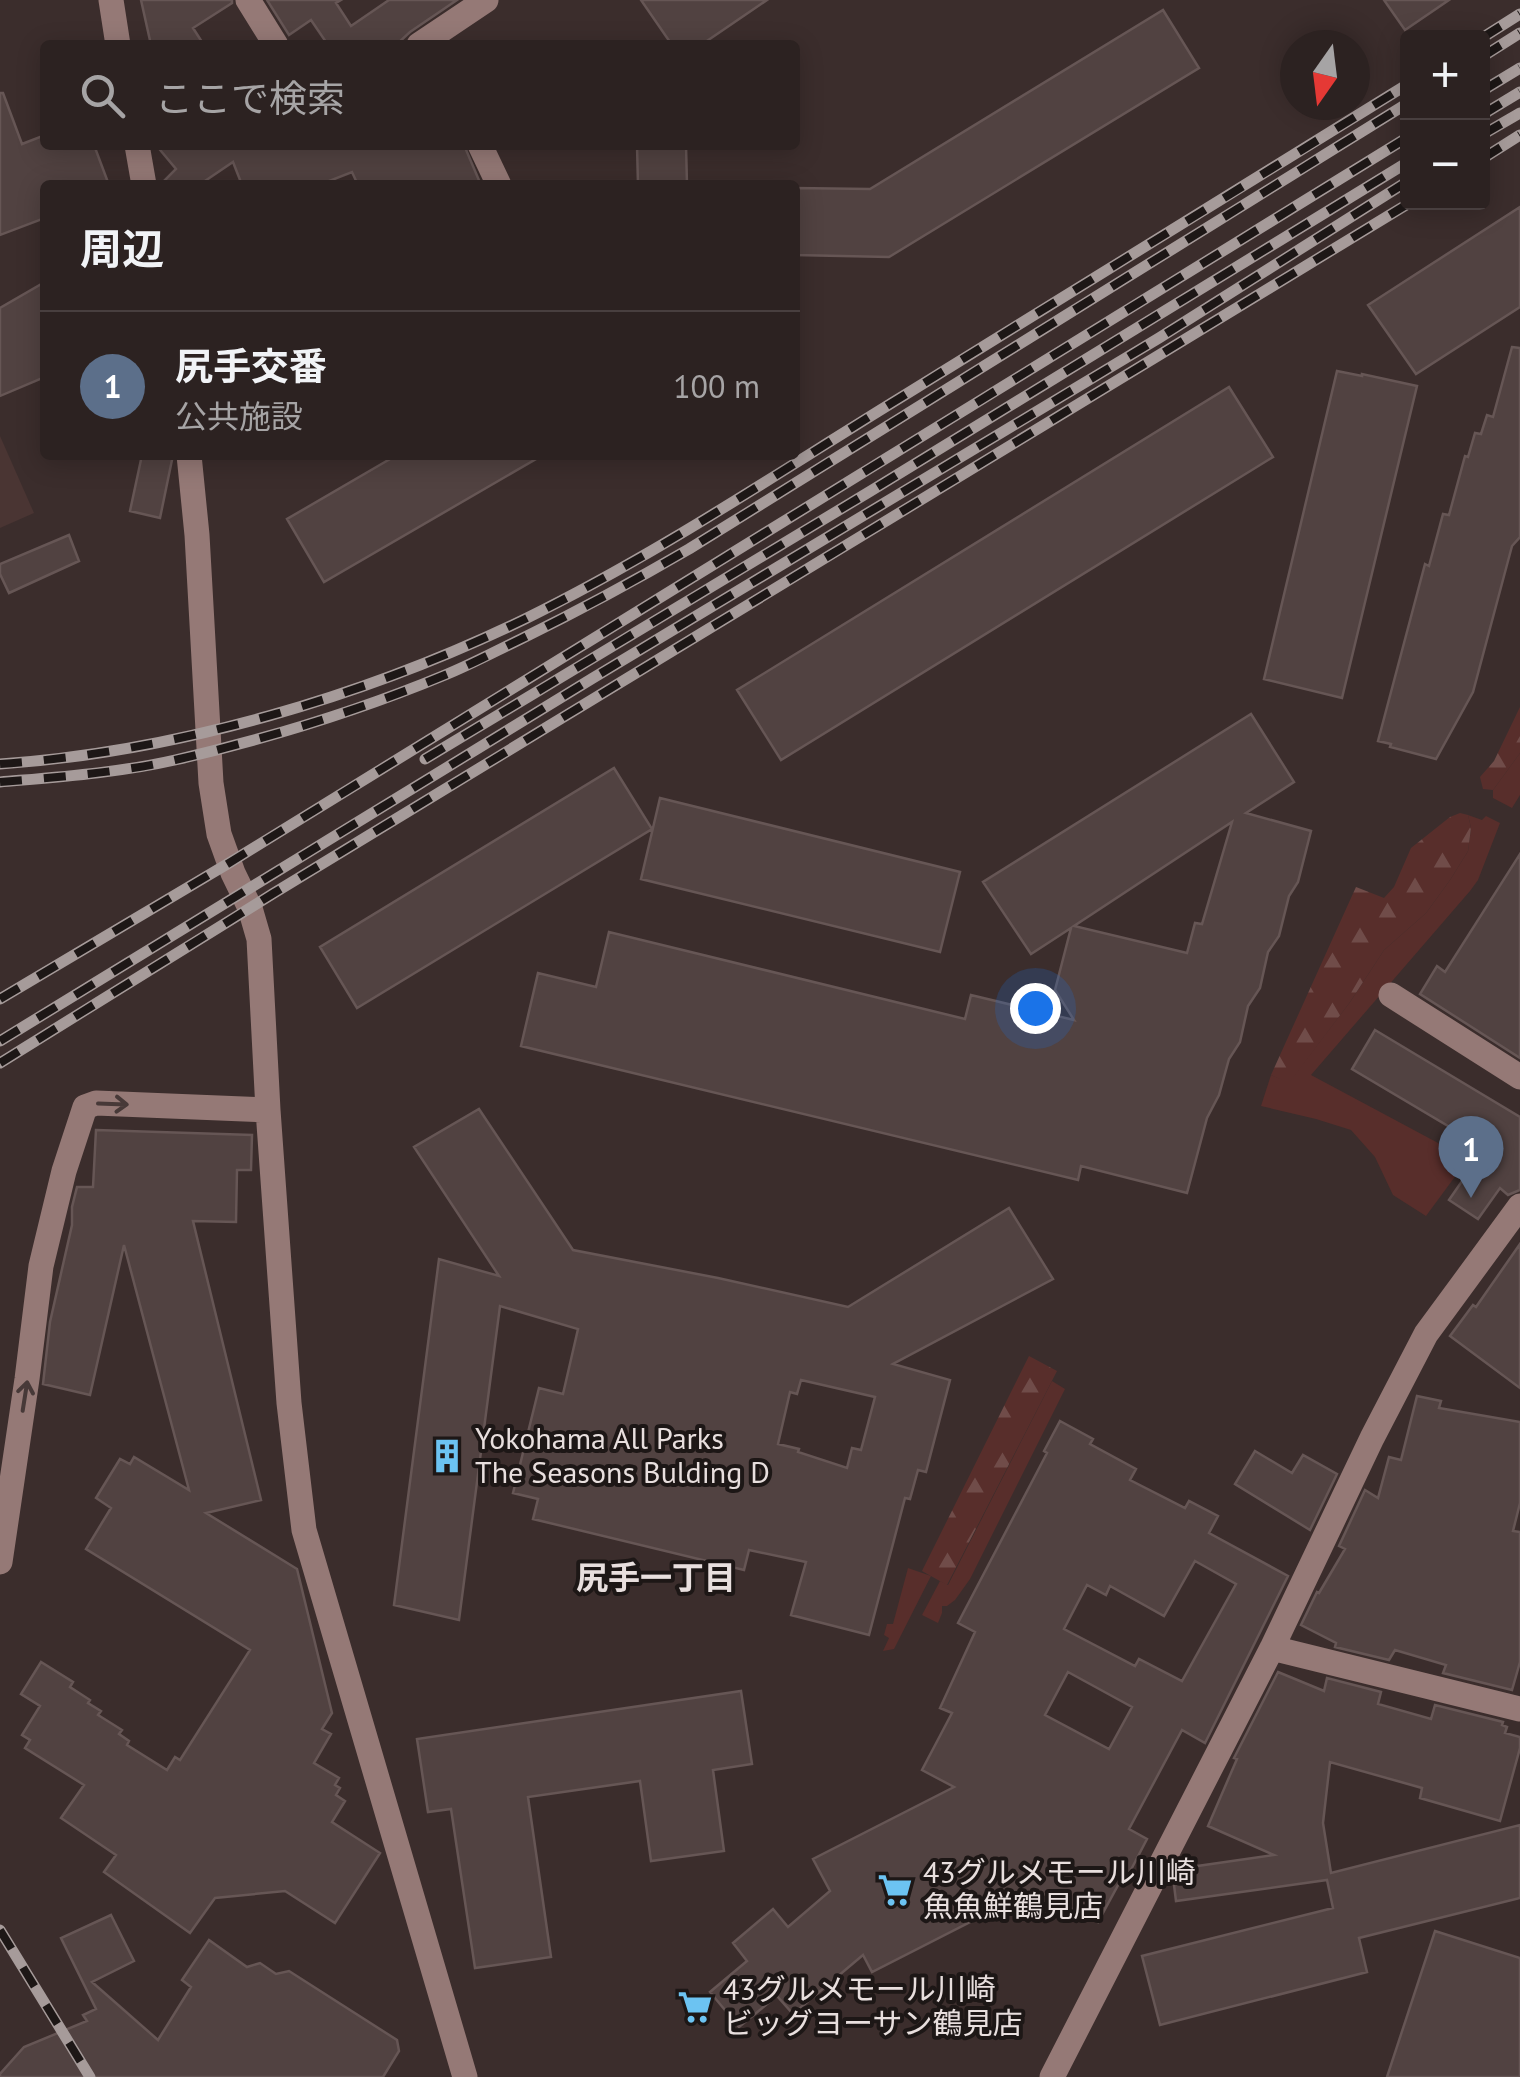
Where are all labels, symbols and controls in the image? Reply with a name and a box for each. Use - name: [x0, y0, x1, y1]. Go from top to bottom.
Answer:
- north arrow: [1280, 30, 1370, 120]
- map controls: [1400, 30, 1490, 210]
- button: +: [1400, 30, 1490, 120]
- search box: [40, 40, 800, 150]
- icon: search: [75, 68, 130, 123]
- text: ここで検索: [155, 73, 345, 122]
- button: −: [1400, 120, 1490, 210]
- text: 周辺: [80, 221, 164, 276]
- text: 尻手交番: [175, 341, 327, 390]
- text: 1: [103, 365, 122, 407]
- text: 100 m: [673, 365, 760, 407]
- text: 公共施設: [175, 395, 303, 437]
- your location: [1010, 983, 1061, 1034]
- one-way arrow: [96, 1095, 128, 1114]
- pin: 1: [1438, 1116, 1504, 1198]
- one-way arrow: [16, 1381, 35, 1413]
- place label: Yokohama All Parks The Seasons Bulding D: [475, 1418, 770, 1491]
- building icon: Yokohama All Parks The Seasons Bulding D: [428, 1437, 466, 1475]
- district label: 尻手一丁目: [576, 1556, 736, 1598]
- place label: 43グルメモール川崎 魚魚鮮鶴見店: [923, 1852, 1196, 1925]
- supermarket icon: 43グルメモール川崎 魚魚鮮鶴見店: [876, 1871, 914, 1909]
- place label: 43グルメモール川崎 ビッグヨーサン鶴見店: [723, 1969, 1022, 2042]
- supermarket icon: 43グルメモール川崎 ビッグヨーサン鶴見店: [676, 1988, 714, 2026]

